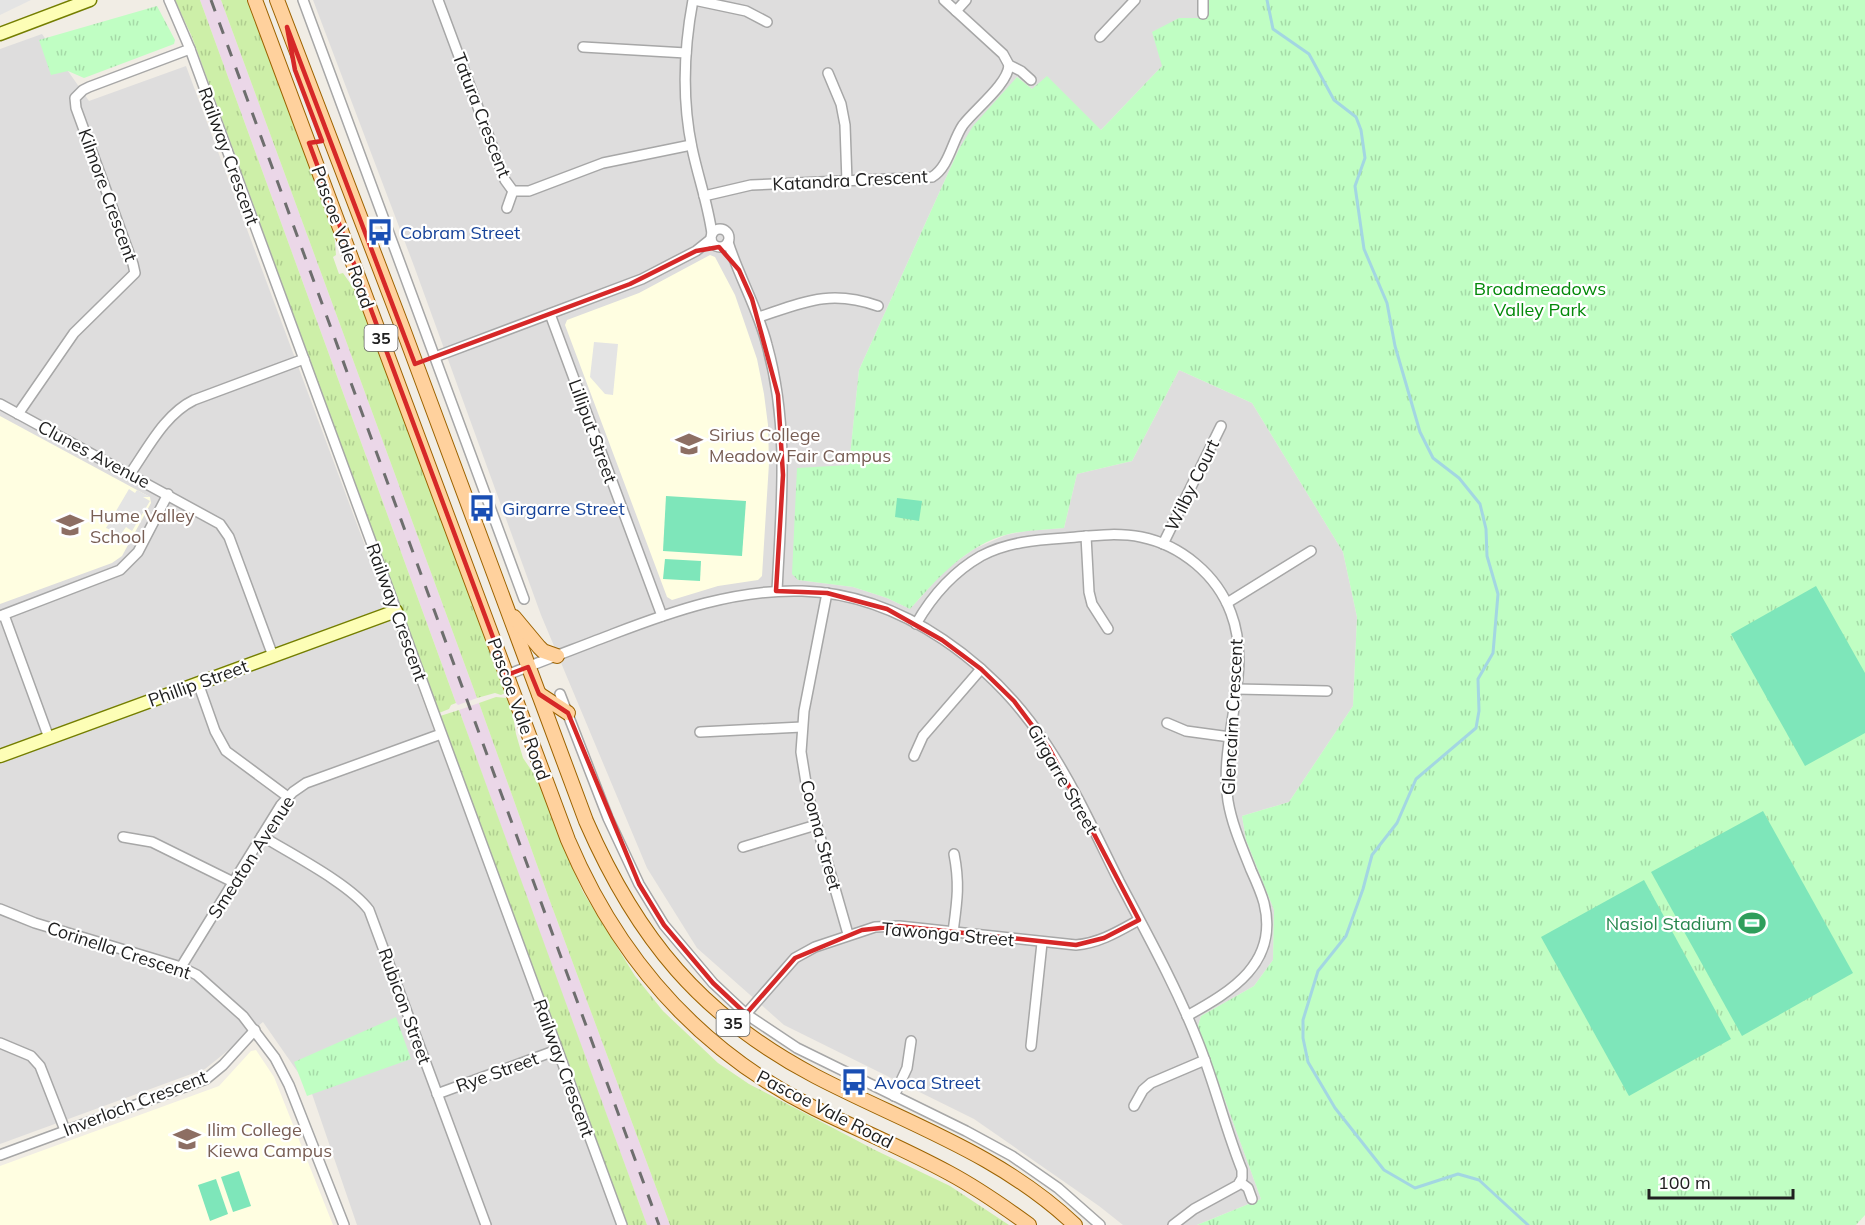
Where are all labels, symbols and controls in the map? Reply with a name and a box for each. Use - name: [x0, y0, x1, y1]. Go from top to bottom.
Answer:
- street label: Tatura Crescent: [448, 49, 516, 181]
- street label: Railway Crescent: [193, 84, 265, 228]
- street label: Kilmore Crescent: [73, 125, 143, 265]
- street label: Pascoe Vale Road: [307, 163, 379, 311]
- street label: Katandra Crescent: [772, 164, 928, 196]
- bus stop icon: Cobram Street: [365, 217, 395, 247]
- place label: Cobram Street: [400, 221, 520, 244]
- park label: Broadmeadows Valley Park: [1474, 277, 1606, 321]
- road number: 35: [364, 325, 398, 351]
- street label: Lilliput Street: [564, 376, 622, 486]
- street label: Clunes Avenue: [34, 415, 154, 493]
- place label: Sirius College Meadow Fair Campus: [709, 423, 891, 467]
- school or university icon: Sirius College Meadow Fair Campus: [674, 429, 704, 459]
- street label: Wilby Court: [1160, 435, 1224, 535]
- bus stop icon: Girgarre Street: [467, 493, 497, 523]
- place label: Girgarre Street: [502, 497, 625, 520]
- place label: Hume Valley School: [90, 504, 195, 548]
- school or university icon: Hume Valley School: [55, 510, 85, 540]
- street label: Railway Crescent: [361, 540, 433, 684]
- street label: Pascoe Vale Road: [483, 635, 555, 783]
- street label: Glencairn Crescent: [1216, 638, 1248, 796]
- street label: Phillip Street: [145, 654, 251, 712]
- street label: Girgarre Street: [1022, 720, 1104, 838]
- street label: Cooma Street: [795, 777, 847, 893]
- street label: Smeaton Avenue: [203, 791, 299, 923]
- sports icon: Nasiol Stadium: [1737, 908, 1767, 938]
- place label: Nasiol Stadium: [1606, 912, 1732, 935]
- street label: Corinella Crescent: [44, 916, 194, 984]
- street label: Tawonga Street: [881, 917, 1015, 951]
- street label: Rubicon Street: [373, 945, 437, 1067]
- street label: Railway Crescent: [528, 996, 600, 1140]
- road number: 35: [716, 1010, 750, 1036]
- street label: Rye Street: [453, 1046, 541, 1098]
- street label: Inverloch Crescent: [60, 1065, 210, 1141]
- street label: Pascoe Vale Road: [753, 1065, 897, 1153]
- bus stop icon: Avoca Street: [839, 1067, 869, 1097]
- place label: Avoca Street: [874, 1071, 981, 1094]
- place label: Ilim College Kiewa Campus: [207, 1118, 332, 1162]
- school or university icon: Ilim College Kiewa Campus: [172, 1124, 202, 1154]
- scale bar: [1649, 1162, 1793, 1200]
- text: 100 m: [1658, 1171, 1711, 1194]

